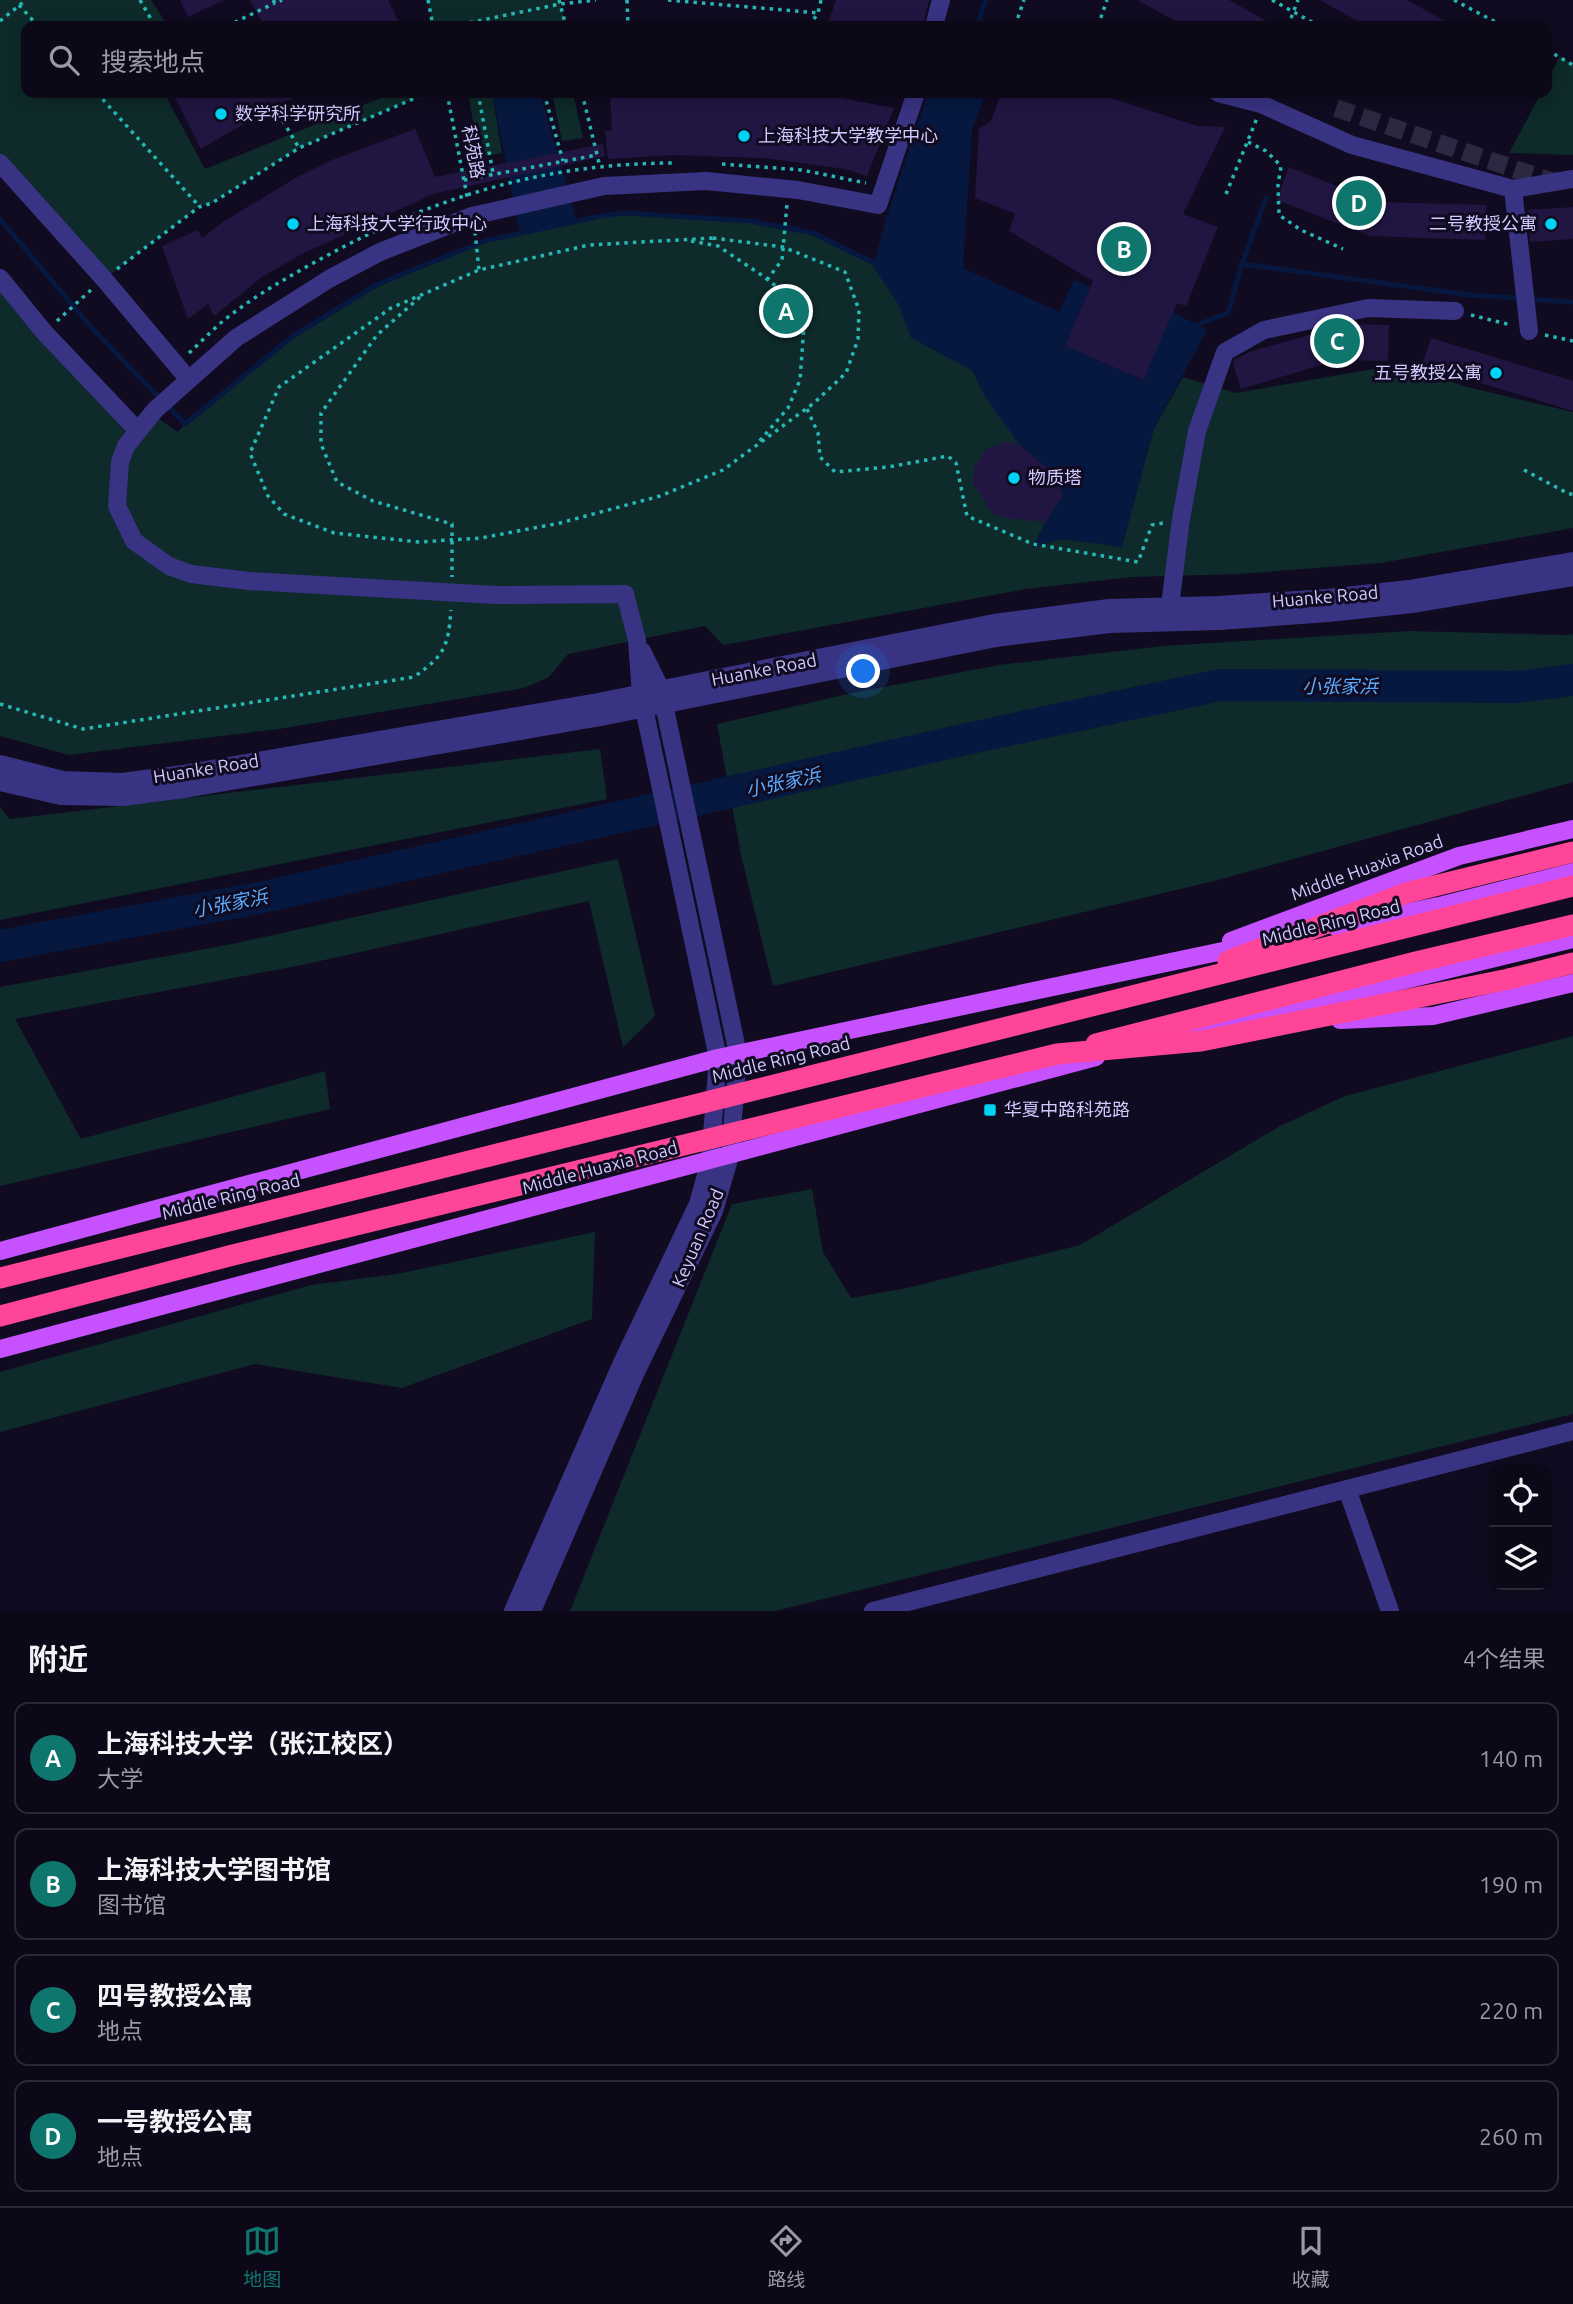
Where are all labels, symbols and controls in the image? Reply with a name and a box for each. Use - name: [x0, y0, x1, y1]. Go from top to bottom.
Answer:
- search box: [21, 21, 1552, 98]
- icon: search: [45, 41, 83, 79]
- text: 搜索地点: [101, 47, 205, 76]
- place label: 数学科学研究所: [235, 103, 361, 123]
- marker: 数学科学研究所: [213, 106, 229, 122]
- street label: 科苑路: [459, 123, 489, 180]
- place label: 上海科技大学教学中心: [758, 125, 938, 145]
- marker: 上海科技大学教学中心: [736, 128, 752, 144]
- pin: D: [1336, 177, 1382, 229]
- place label: 上海科技大学行政中心: [307, 213, 487, 233]
- place label: 二号教授公寓: [1429, 213, 1537, 233]
- marker: 上海科技大学行政中心: [285, 216, 301, 232]
- marker: 二号教授公寓: [1543, 216, 1559, 232]
- pin: B: [1101, 223, 1147, 275]
- pin: A: [763, 285, 809, 337]
- pin: C: [1314, 315, 1360, 367]
- place label: 五号教授公寓: [1374, 362, 1482, 382]
- marker: 五号教授公寓: [1488, 365, 1504, 381]
- place label: 物质塔: [1028, 467, 1082, 487]
- marker: 物质塔: [1006, 470, 1022, 486]
- street label: Huanke Road: [1271, 581, 1379, 611]
- street label: Huanke Road: [710, 649, 818, 689]
- your location: [846, 654, 880, 688]
- water label: 小张家浜: [1302, 675, 1380, 697]
- street label: Huanke Road: [152, 750, 260, 786]
- water label: 小张家浜: [744, 763, 824, 801]
- street label: Middle Huaxia Road: [1288, 830, 1445, 904]
- water label: 小张家浜: [191, 885, 271, 921]
- street label: Middle Ring Road: [1260, 895, 1402, 949]
- street label: Middle Ring Road: [710, 1032, 852, 1086]
- place label: 华夏中路科苑路: [1004, 1099, 1130, 1119]
- marker: 华夏中路科苑路: [982, 1102, 998, 1118]
- street label: Middle Huaxia Road: [520, 1137, 680, 1197]
- street label: Middle Ring Road: [160, 1169, 302, 1223]
- street label: Keyuan Road: [667, 1185, 727, 1290]
- map controls: [1489, 1464, 1552, 1590]
- button: locate: [1489, 1464, 1552, 1527]
- button: layers: [1489, 1527, 1552, 1590]
- text: 附近: [28, 1642, 88, 1676]
- text: 4个结果: [1463, 1646, 1545, 1671]
- text: 上海科技大学（张江校区）: [97, 1729, 409, 1758]
- text: A: [45, 1746, 61, 1771]
- text: 140 m: [1479, 1746, 1543, 1771]
- text: 大学: [97, 1766, 143, 1791]
- text: 上海科技大学图书馆: [97, 1855, 331, 1884]
- text: B: [45, 1872, 61, 1897]
- text: 190 m: [1479, 1872, 1543, 1897]
- text: 图书馆: [97, 1892, 166, 1917]
- text: 四号教授公寓: [97, 1981, 253, 2010]
- text: C: [46, 1998, 60, 2023]
- text: 220 m: [1479, 1998, 1543, 2023]
- text: 地点: [97, 2018, 143, 2043]
- text: 一号教授公寓: [97, 2107, 253, 2136]
- text: D: [45, 2124, 61, 2149]
- text: 260 m: [1479, 2124, 1543, 2149]
- text: 地点: [97, 2144, 143, 2169]
- tab: 地图: [243, 2222, 281, 2291]
- tab: 路线: [767, 2222, 806, 2291]
- tab: 收藏: [1292, 2222, 1330, 2291]

